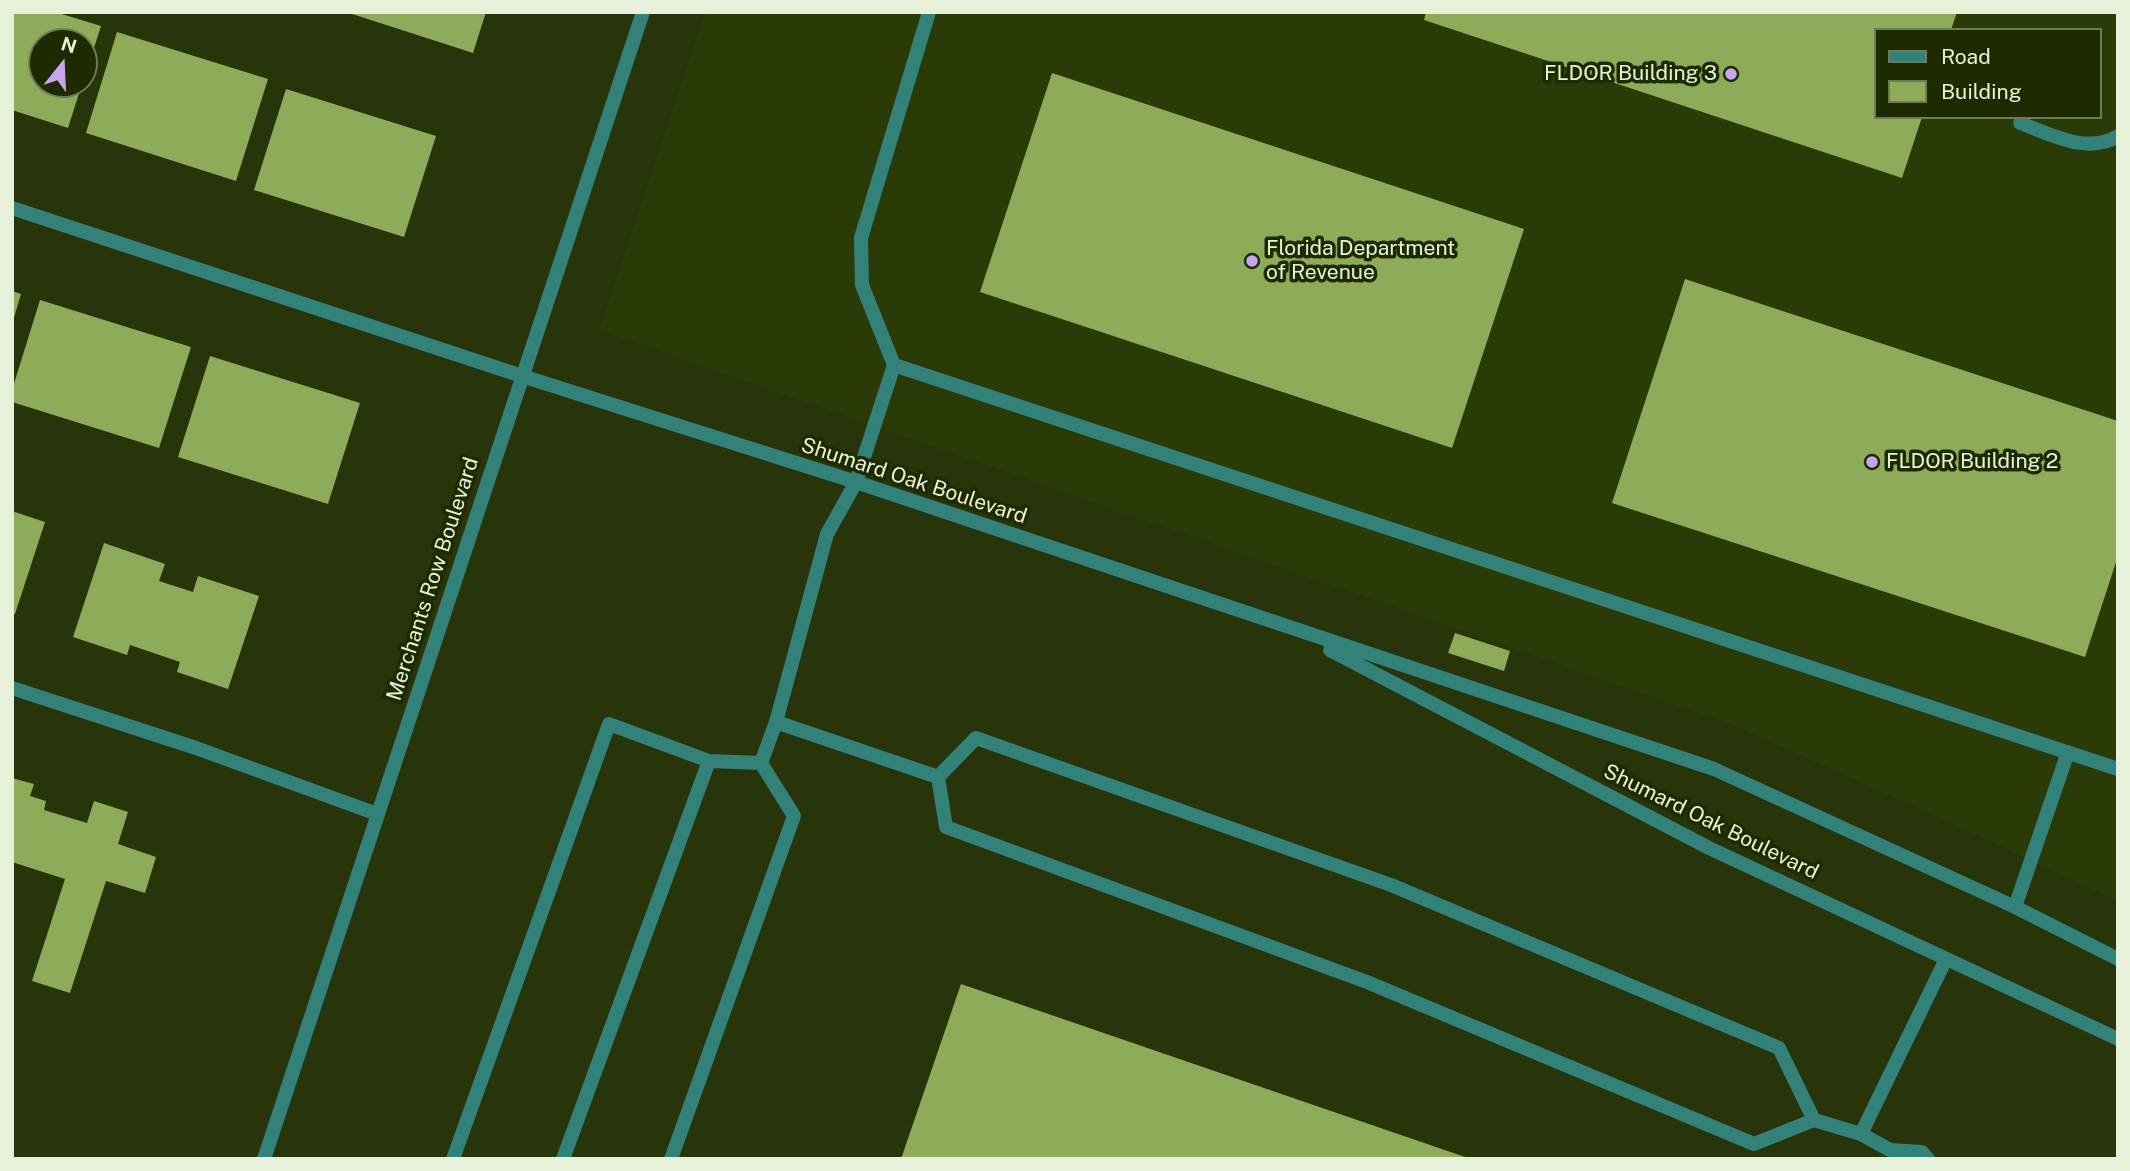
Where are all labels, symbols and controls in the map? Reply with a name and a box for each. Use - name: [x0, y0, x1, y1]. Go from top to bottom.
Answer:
- north arrow: [28, 28, 98, 98]
- legend: [1874, 28, 2102, 119]
- text: N: [58, 32, 79, 58]
- text: Road: [1941, 44, 1991, 69]
- place label: FLDOR Building 3: [1544, 61, 1717, 87]
- marker: FLDOR Building 3: [1723, 66, 1739, 82]
- text: Building: [1941, 79, 2022, 104]
- place label: Florida Department of Revenue: [1266, 236, 1455, 286]
- marker: Florida Department of Revenue: [1244, 253, 1260, 269]
- street label: Shumard Oak Boulevard: [798, 433, 1030, 529]
- place label: FLDOR Building 2: [1886, 449, 2058, 475]
- street label: Merchants Row Boulevard: [382, 454, 484, 704]
- marker: FLDOR Building 2: [1864, 454, 1880, 470]
- street label: Shumard Oak Boulevard: [1599, 759, 1823, 885]

